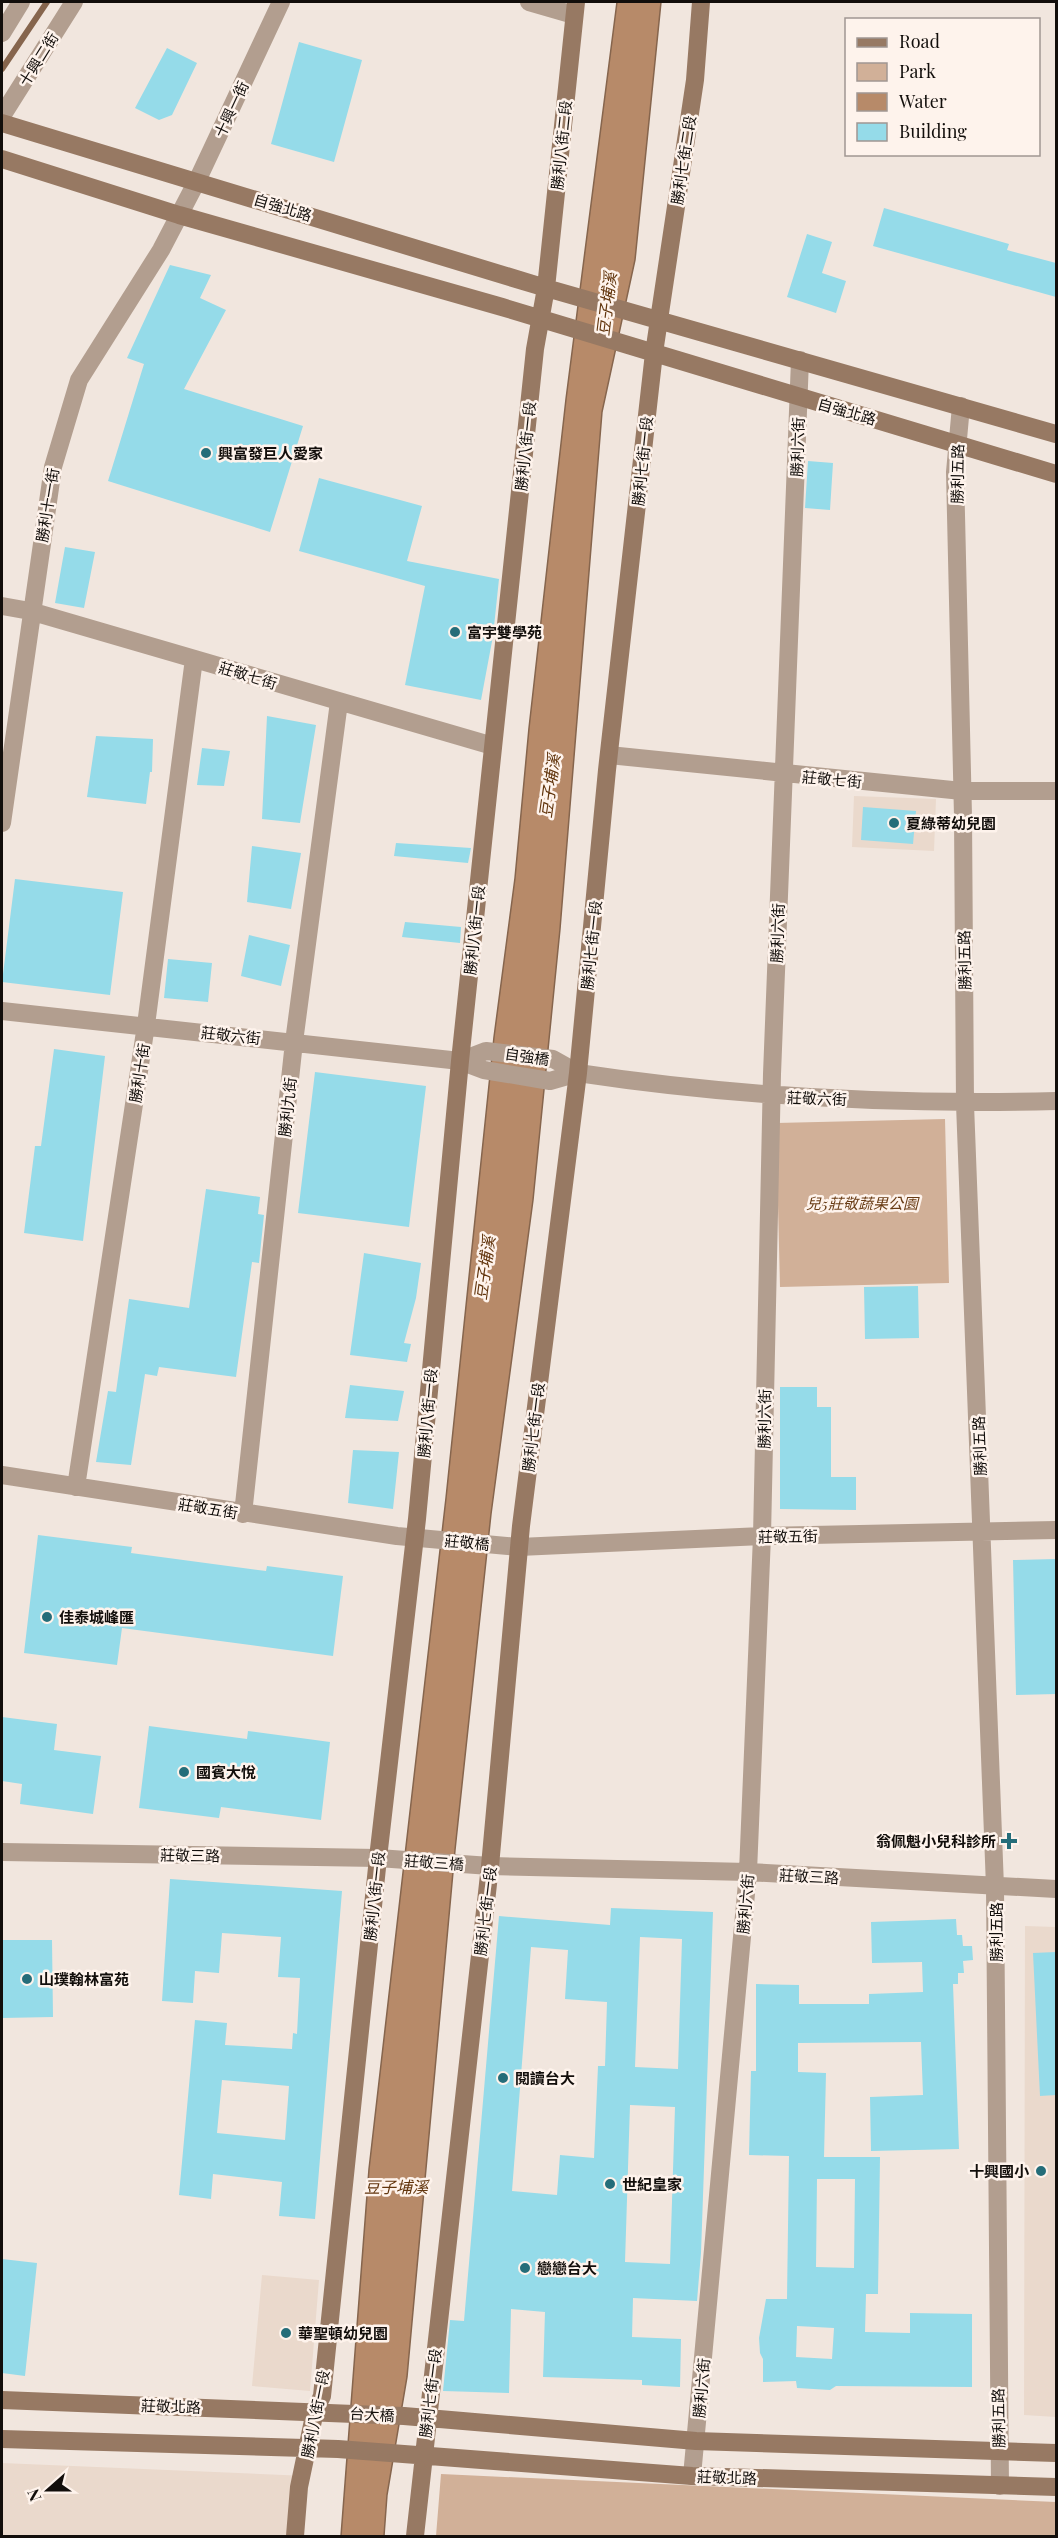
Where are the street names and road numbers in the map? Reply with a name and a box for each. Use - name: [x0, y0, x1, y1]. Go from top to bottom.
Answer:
- street label: 十興二街: [14, 28, 62, 90]
- street label: 十興一街: [209, 78, 253, 140]
- street label: 勝利八街二段: [546, 99, 576, 191]
- street label: 勝利七街二段: [666, 114, 700, 206]
- street label: 自強北路: [251, 189, 315, 225]
- street label: 自強北路: [815, 393, 879, 429]
- street label: 勝利八街一段: [510, 400, 540, 492]
- street label: 勝利七街一段: [627, 415, 657, 507]
- street label: 勝利六街: [786, 417, 808, 477]
- street label: 勝利五路: [946, 444, 968, 504]
- street label: 勝利十一街: [31, 466, 63, 544]
- street label: 莊敬七街: [216, 657, 280, 693]
- street label: 莊敬七街: [801, 766, 863, 792]
- street label: 勝利八街一段: [459, 884, 489, 976]
- street label: 勝利七街一段: [576, 899, 606, 991]
- street label: 勝利六街: [766, 903, 788, 963]
- street label: 勝利五路: [953, 930, 975, 990]
- street label: 莊敬六街: [200, 1022, 262, 1048]
- street label: 勝利十街: [124, 1042, 154, 1104]
- street label: 自強橋: [503, 1043, 551, 1069]
- street label: 勝利九街: [274, 1076, 300, 1138]
- street label: 莊敬六街: [787, 1087, 847, 1109]
- street label: 勝利八街一段: [413, 1367, 441, 1459]
- street label: 勝利七街一段: [518, 1381, 548, 1473]
- street label: 勝利六街: [753, 1389, 775, 1449]
- street label: 勝利五路: [968, 1416, 990, 1476]
- street label: 莊敬五街: [177, 1493, 239, 1523]
- street label: 莊敬五街: [758, 1525, 818, 1547]
- street label: 莊敬橋: [444, 1530, 490, 1554]
- street label: 莊敬三路: [160, 1844, 220, 1866]
- street label: 勝利八街一段: [359, 1850, 389, 1942]
- street label: 莊敬三橋: [403, 1850, 465, 1874]
- street label: 莊敬三路: [779, 1864, 839, 1888]
- street label: 勝利七街一段: [470, 1865, 500, 1957]
- street label: 勝利六街: [732, 1873, 758, 1935]
- street label: 勝利五路: [986, 1902, 1006, 1962]
- street label: 勝利七街一段: [415, 2347, 445, 2439]
- street label: 勝利六街: [688, 2357, 714, 2419]
- street label: 勝利八街一段: [297, 2368, 333, 2460]
- street label: 勝利五路: [987, 2388, 1009, 2448]
- street label: 莊敬北路: [141, 2395, 201, 2417]
- street label: 台大橋: [349, 2403, 395, 2425]
- street label: 莊敬北路: [697, 2466, 757, 2488]

